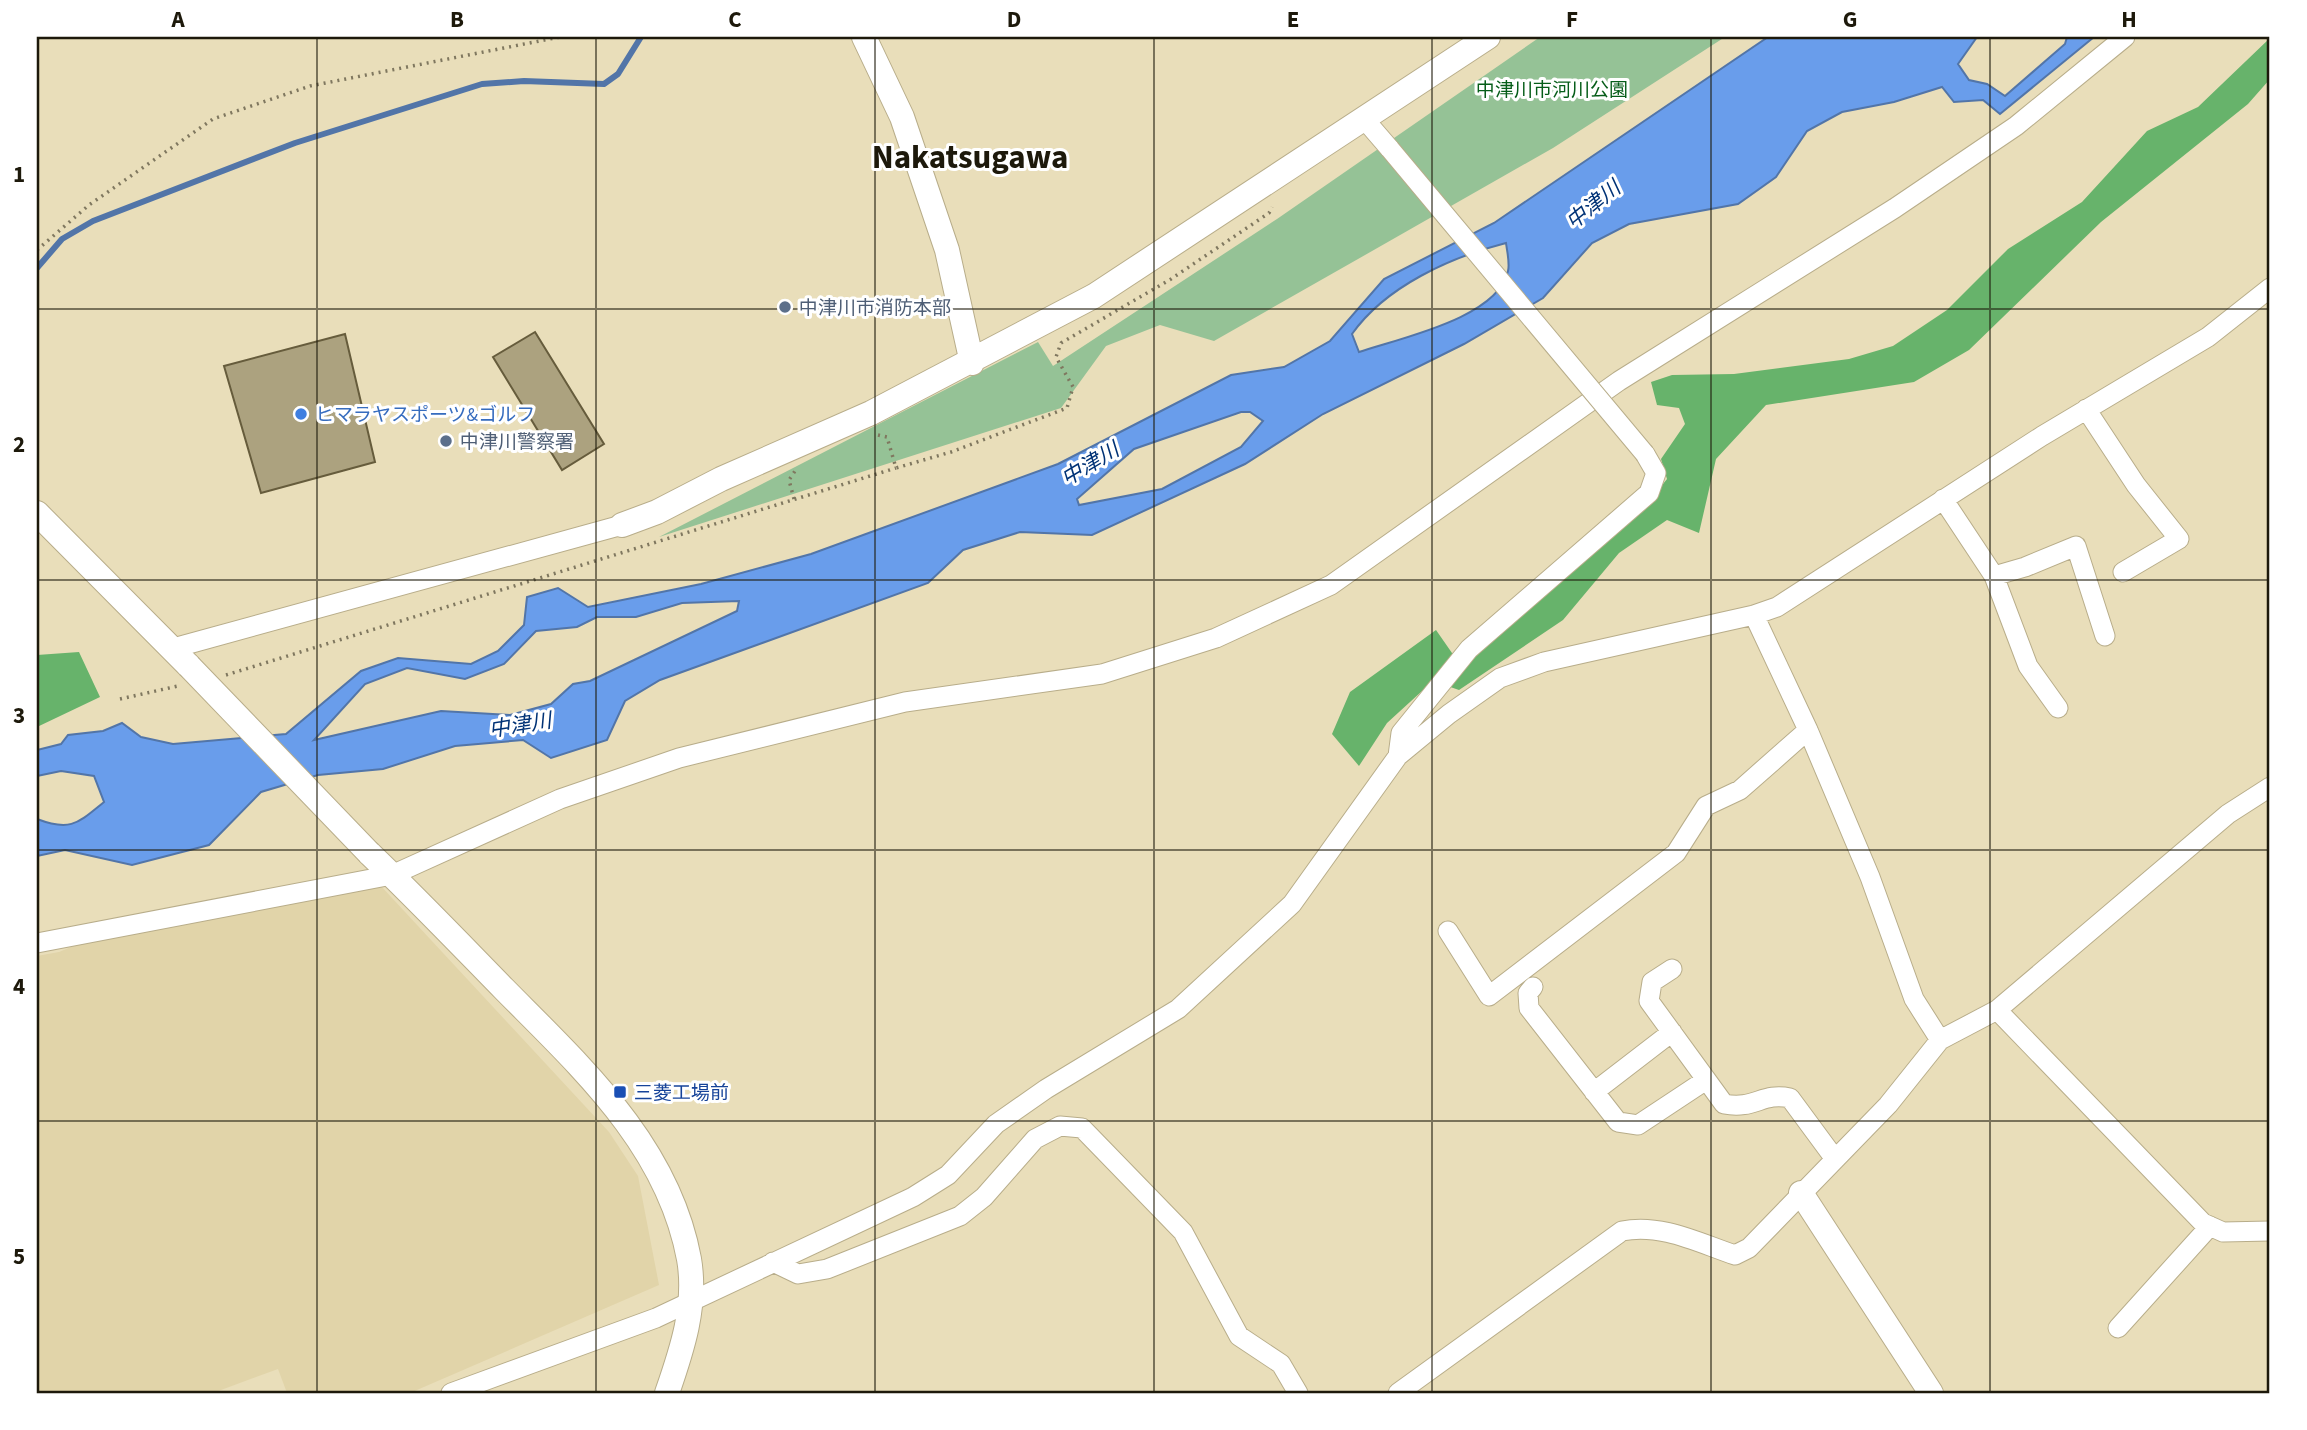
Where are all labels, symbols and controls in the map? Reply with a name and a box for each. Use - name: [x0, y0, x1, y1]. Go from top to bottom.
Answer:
- text: A: [170, 3, 185, 36]
- text: B: [450, 3, 464, 36]
- text: C: [728, 3, 742, 36]
- text: D: [1007, 3, 1021, 36]
- text: E: [1287, 3, 1299, 36]
- text: F: [1566, 3, 1578, 36]
- text: G: [1843, 3, 1857, 36]
- text: H: [2121, 3, 2137, 36]
- park label: 中津川市河川公園: [1476, 77, 1628, 104]
- district label: Nakatsugawa: [872, 134, 1068, 181]
- text: 1: [13, 158, 25, 191]
- water label: 中津川: [1559, 172, 1628, 236]
- place label: 中津川市消防本部: [799, 295, 951, 322]
- marker: 中津川市消防本部: [777, 299, 793, 315]
- place label: ヒマラヤスポーツ&ゴルフ: [315, 402, 535, 429]
- marker: ヒマラヤスポーツ&ゴルフ: [293, 406, 309, 422]
- text: 2: [13, 428, 25, 461]
- place label: 中津川警察署: [460, 429, 574, 456]
- marker: 中津川警察署: [438, 433, 454, 449]
- water label: 中津川: [1055, 434, 1126, 493]
- text: 3: [13, 699, 25, 732]
- water label: 中津川: [487, 705, 555, 745]
- text: 4: [13, 970, 25, 1003]
- place label: 三菱工場前: [634, 1080, 729, 1107]
- marker: 三菱工場前: [612, 1084, 628, 1100]
- text: 5: [13, 1240, 25, 1273]

